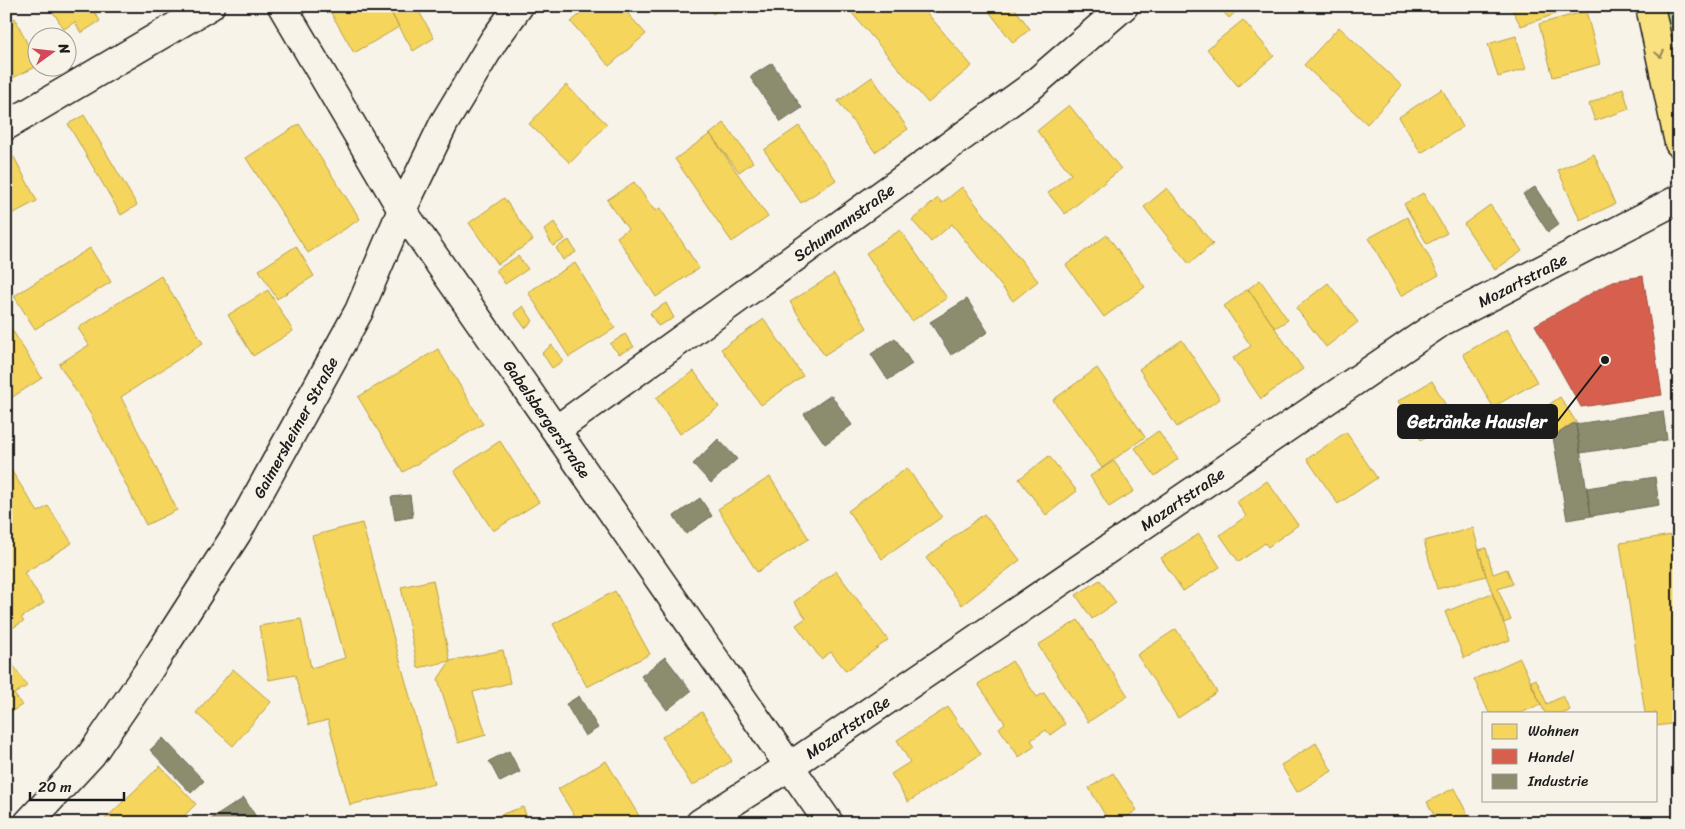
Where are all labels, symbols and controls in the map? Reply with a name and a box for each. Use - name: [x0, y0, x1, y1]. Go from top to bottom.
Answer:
- north arrow: [28, 28, 78, 78]
- text: N: [50, 40, 77, 57]
- one-way arrow: [1654, 49, 1665, 58]
- street label: Schumannstraße: [787, 176, 901, 269]
- street label: Mozartstraße: [1472, 245, 1573, 316]
- street label: Gaimersheimer Straße: [245, 351, 346, 504]
- street label: Gabelsbergerstraße: [495, 354, 599, 485]
- callout: Getränke Hausler: [1398, 405, 1557, 438]
- text: Getränke Hausler: [1406, 406, 1548, 438]
- street label: Mozartstraße: [1134, 460, 1231, 539]
- street label: Mozartstraße: [799, 688, 896, 767]
- legend: [1482, 712, 1658, 802]
- text: Wohnen: [1528, 718, 1579, 744]
- text: Handel: [1528, 744, 1575, 770]
- text: Industrie: [1527, 768, 1588, 794]
- scale bar: [30, 769, 124, 801]
- text: 20 m: [38, 774, 72, 800]

